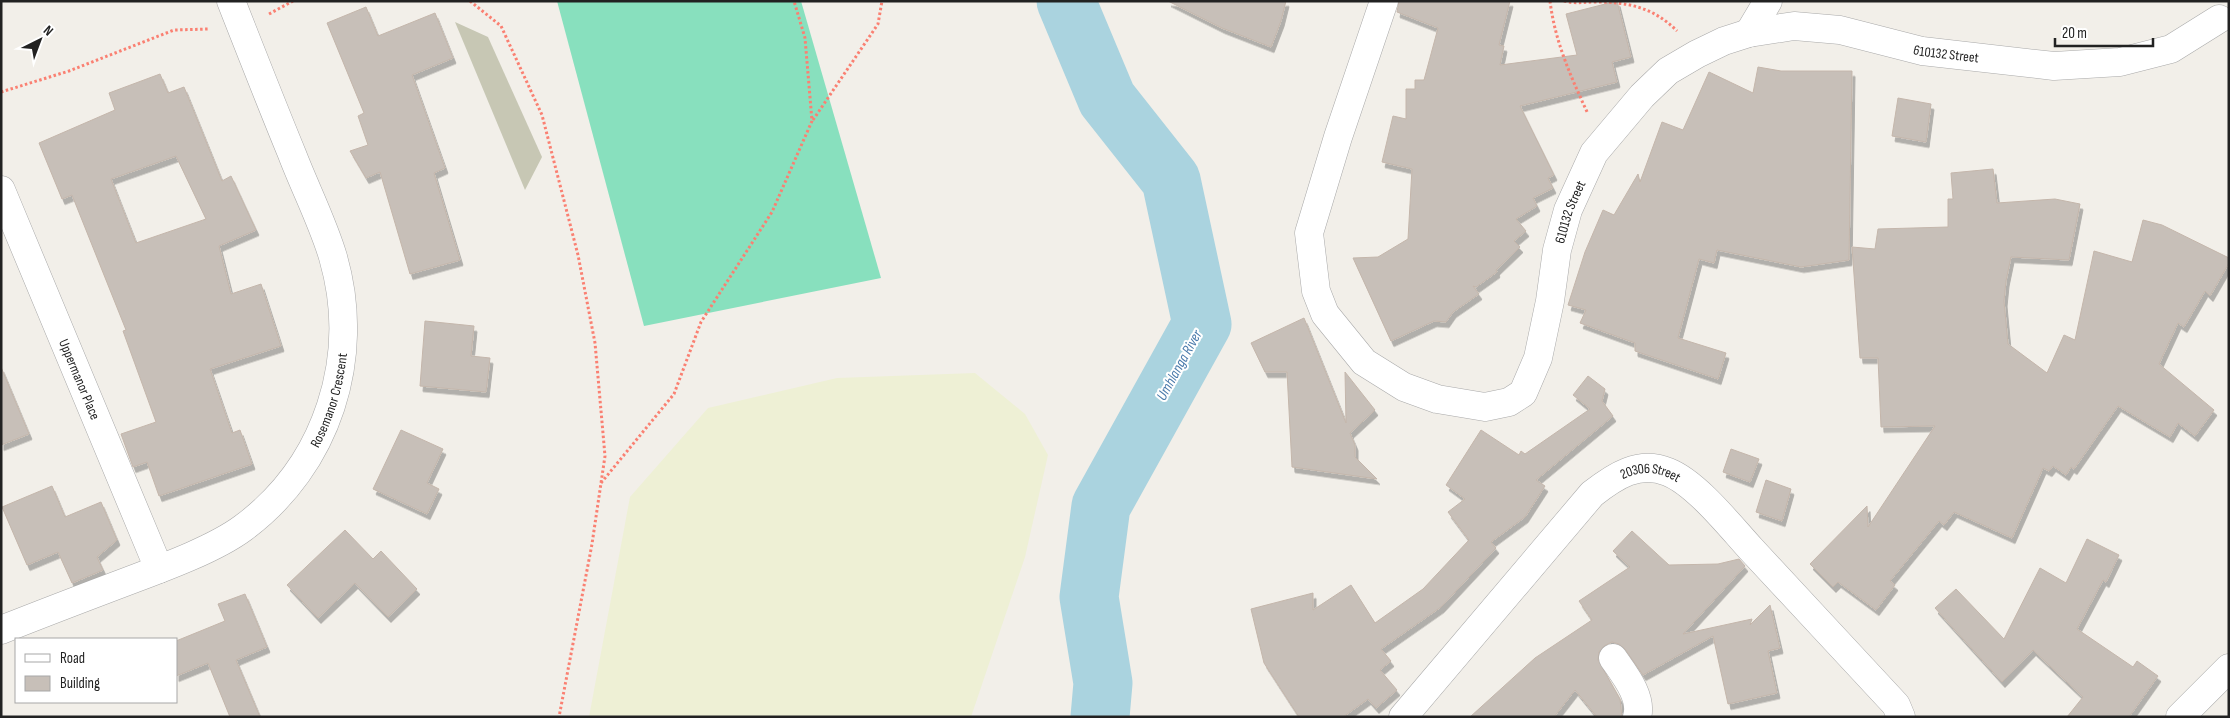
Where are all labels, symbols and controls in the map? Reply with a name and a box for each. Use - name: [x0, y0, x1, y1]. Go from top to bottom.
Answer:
- north arrow: [15, 15, 65, 65]
- scale bar: [2055, 15, 2152, 47]
- text: N: [40, 22, 57, 40]
- text: 20 m: [2062, 24, 2087, 43]
- street label: 610132 Street: [1912, 41, 1980, 66]
- street label: 610132 Street: [1551, 178, 1589, 245]
- water label: Umhlanga River: [1152, 326, 1207, 404]
- street label: Uppermanor Place: [55, 337, 104, 422]
- street label: Rosemanor Crescent: [307, 352, 351, 450]
- street label: 20306 Street: [1617, 460, 1684, 486]
- legend: [15, 638, 178, 703]
- text: Road: [60, 649, 85, 668]
- text: Building: [60, 674, 100, 693]

